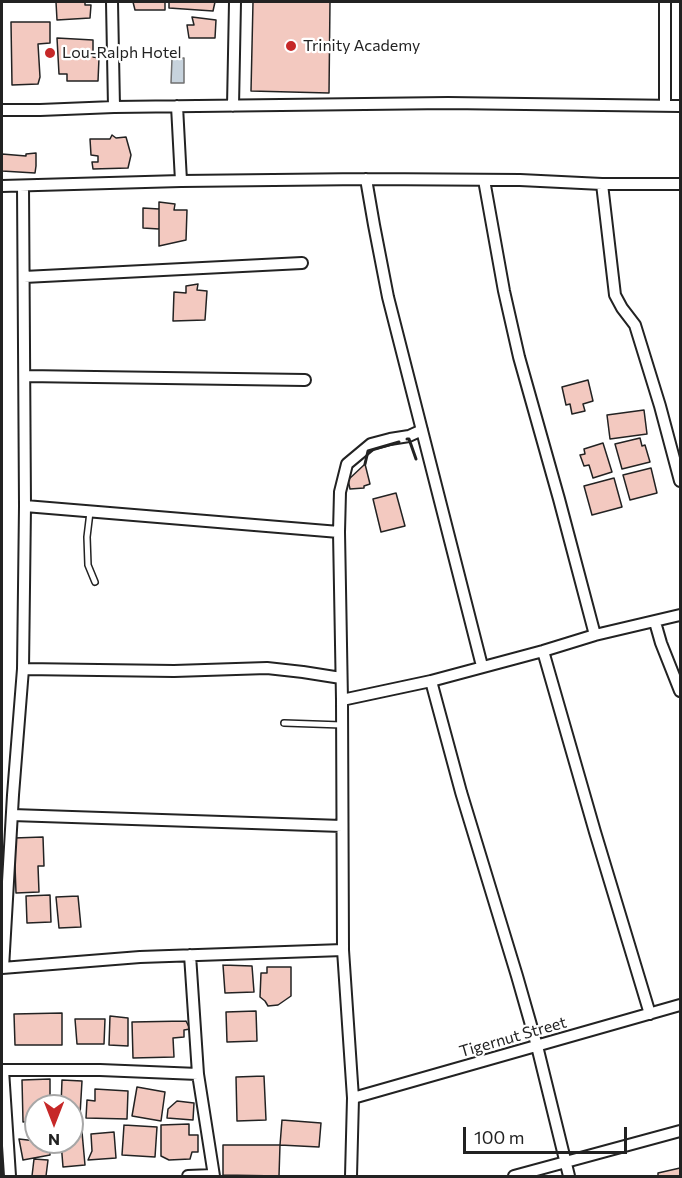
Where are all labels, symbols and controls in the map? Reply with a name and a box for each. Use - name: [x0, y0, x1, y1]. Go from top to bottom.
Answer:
- place label: Trinity Academy: [303, 36, 420, 56]
- marker: Trinity Academy: [284, 39, 298, 53]
- place label: Lou-Ralph Hotel: [62, 43, 182, 63]
- marker: Lou-Ralph Hotel: [43, 46, 57, 60]
- street label: Tigernut Street: [457, 1013, 569, 1061]
- north arrow: [24, 1094, 84, 1154]
- scale bar: [466, 1115, 630, 1153]
- text: 100 m: [474, 1126, 524, 1148]
- text: N: [48, 1131, 60, 1150]

